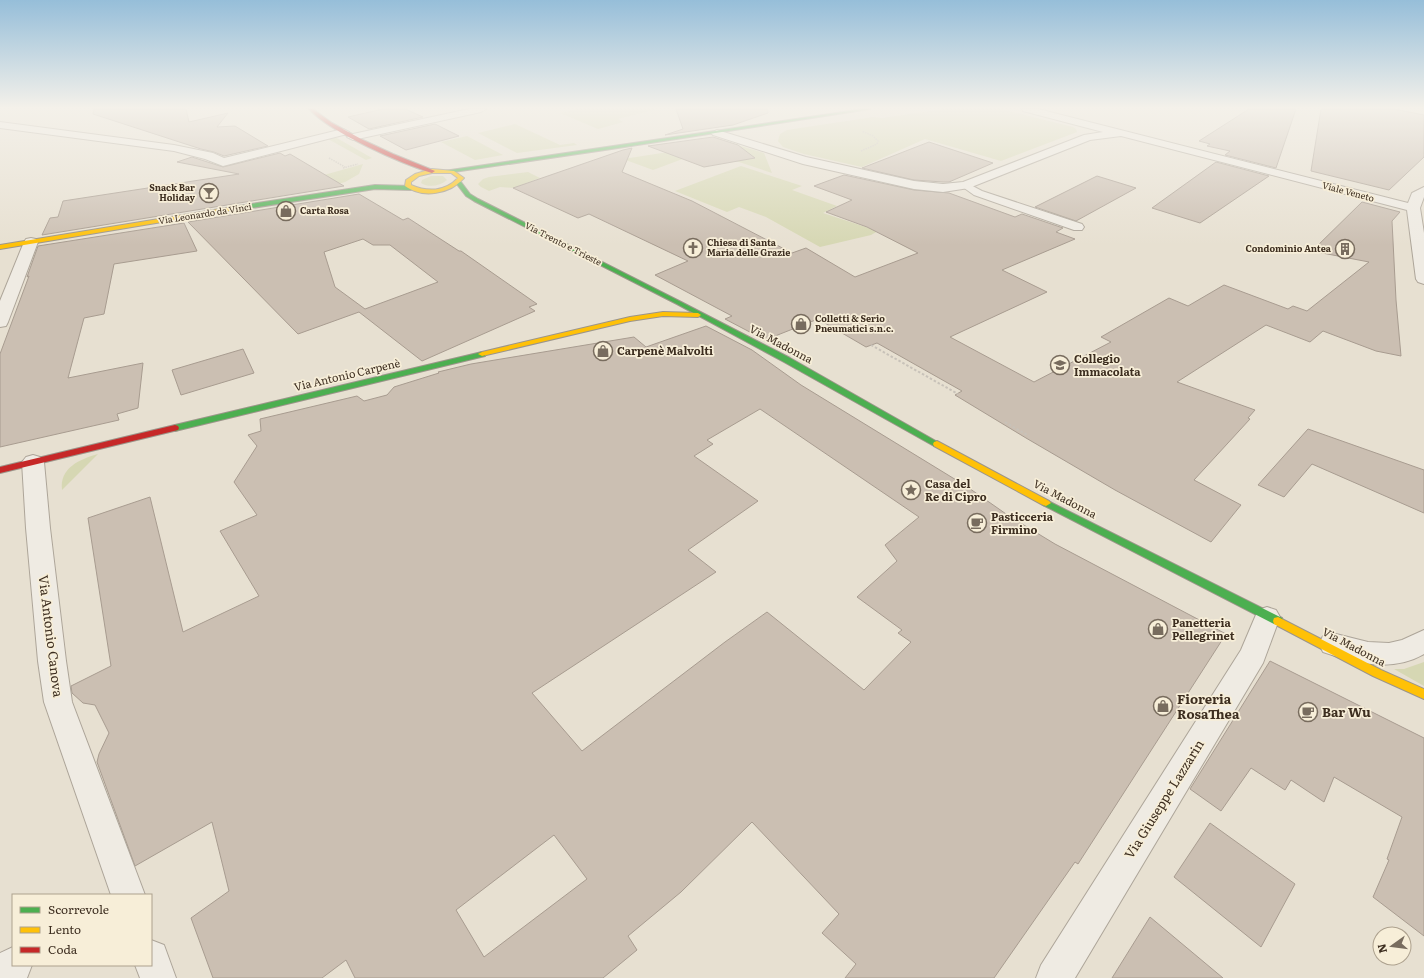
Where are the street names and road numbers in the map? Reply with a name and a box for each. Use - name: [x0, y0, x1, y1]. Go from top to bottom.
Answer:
- street label: Viale Veneto: [1321, 177, 1376, 205]
- street label: Via Leonardo da Vinci: [157, 199, 252, 227]
- street label: Via Trento e Trieste: [523, 218, 605, 269]
- street label: Via Madonna: [747, 320, 816, 367]
- street label: Via Antonio Carpenè: [292, 354, 402, 394]
- street label: Via Madonna: [1031, 475, 1100, 522]
- street label: Via Antonio Canova: [35, 574, 68, 698]
- street label: Via Madonna: [1320, 623, 1389, 670]
- street label: Via Giuseppe Lazzarin: [1119, 735, 1208, 862]

